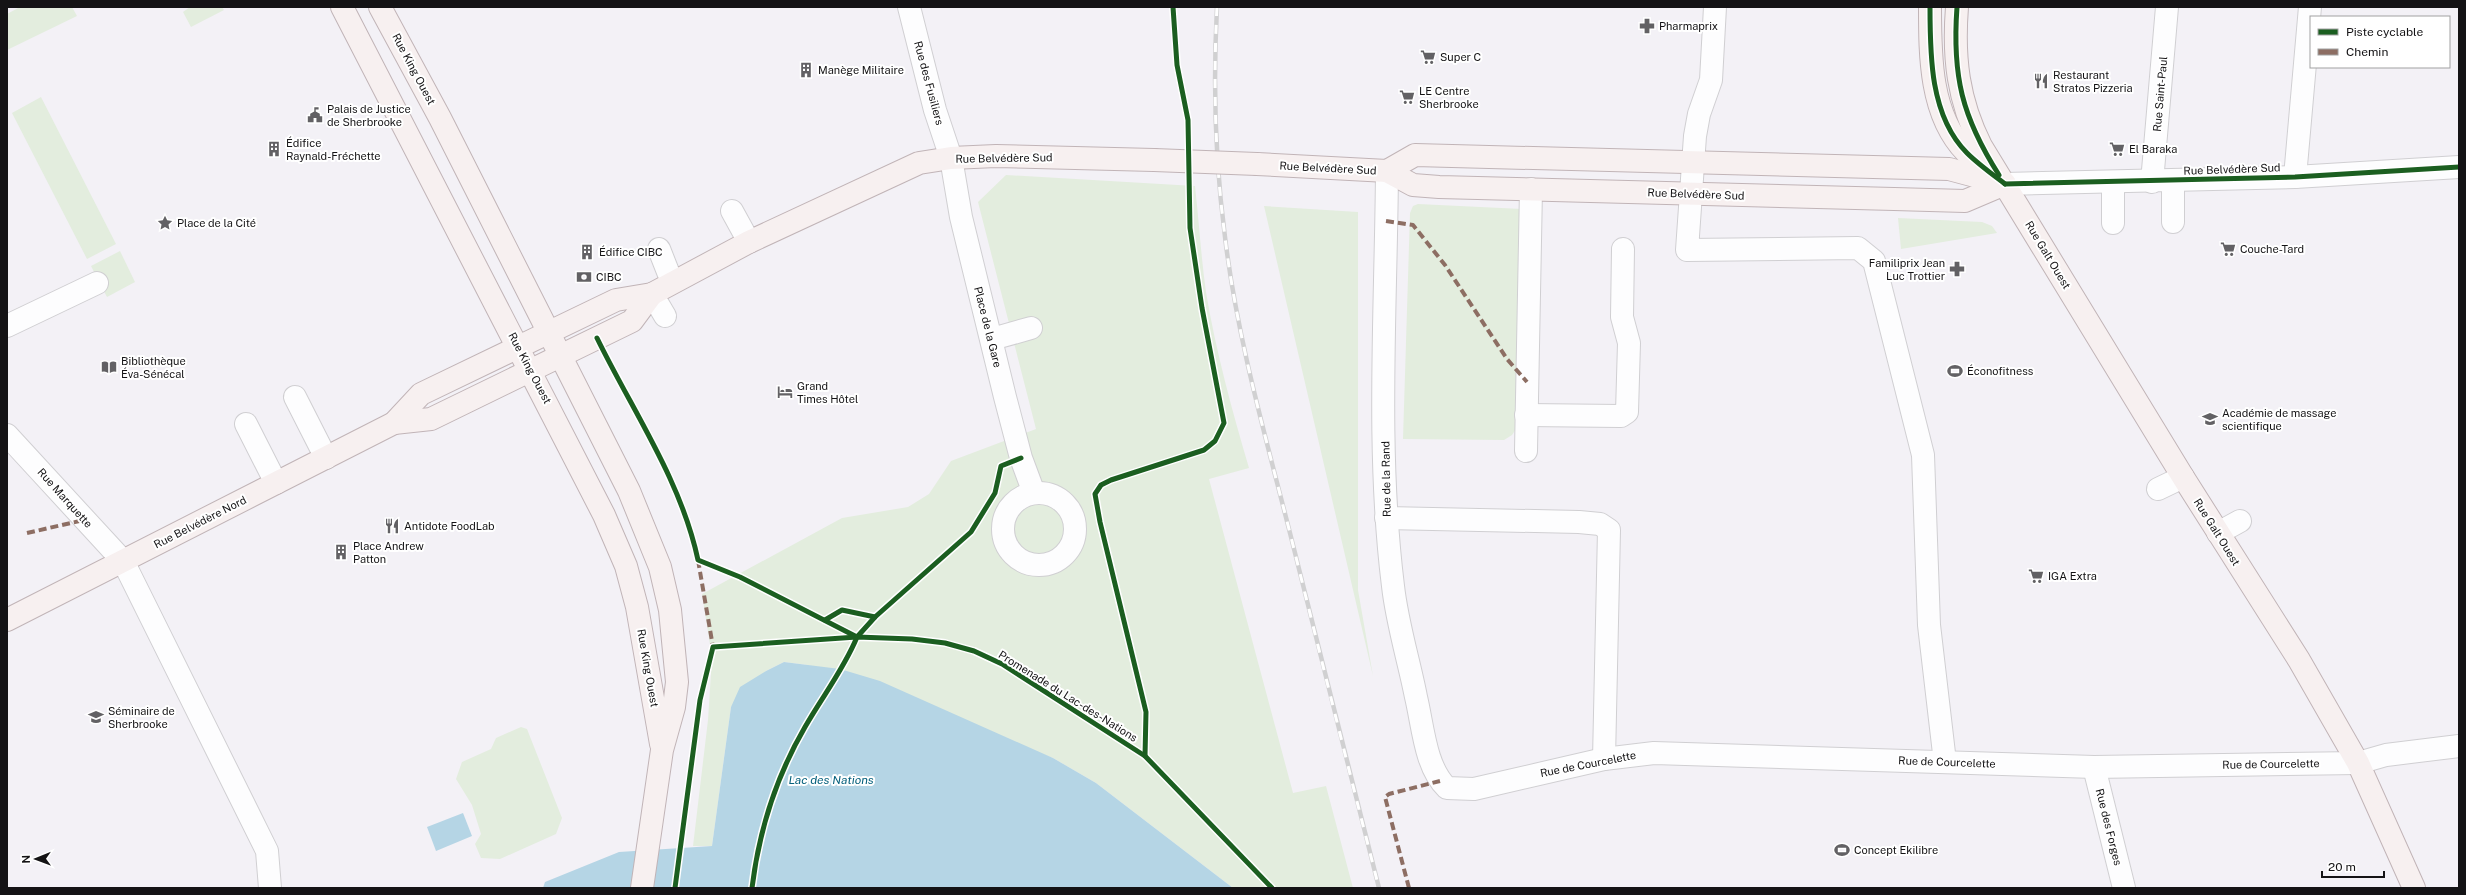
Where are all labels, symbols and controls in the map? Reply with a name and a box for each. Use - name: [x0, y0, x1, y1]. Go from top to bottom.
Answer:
- legend: [2310, 16, 2450, 68]
- pharmacy icon: Pharmaprix: [1638, 17, 1656, 35]
- place label: Pharmaprix: [1659, 20, 1718, 32]
- text: Piste cyclable: [2346, 25, 2423, 39]
- street label: Rue King Ouest: [390, 31, 438, 107]
- street label: Rue des Fusiliers: [912, 40, 946, 127]
- text: Chemin: [2346, 45, 2388, 59]
- supermarket icon: Super C: [1419, 48, 1437, 66]
- place label: Super C: [1440, 51, 1481, 63]
- street label: Rue Saint-Paul: [2151, 56, 2169, 132]
- building icon: Manège Militaire: [797, 61, 815, 79]
- place label: Manège Militaire: [818, 64, 904, 76]
- place label: Restaurant Stratos Pizzeria: [2053, 69, 2133, 94]
- restaurant icon: Restaurant Stratos Pizzeria: [2032, 72, 2050, 90]
- place label: LE Centre Sherbrooke: [1419, 85, 1479, 110]
- supermarket icon: LE Centre Sherbrooke: [1398, 88, 1416, 106]
- place label: Palais de Justice de Sherbrooke: [327, 103, 411, 128]
- public building icon: Palais de Justice de Sherbrooke: [306, 106, 324, 124]
- place label: Édifice Raynald-Fréchette: [286, 136, 381, 162]
- building icon: Édifice Raynald-Fréchette: [265, 140, 283, 158]
- supermarket icon: El Baraka: [2108, 140, 2126, 158]
- place label: El Baraka: [2129, 143, 2177, 155]
- street label: Rue Belvédère Sud: [955, 151, 1053, 165]
- street label: Rue Belvédère Sud: [1279, 159, 1377, 177]
- street label: Rue Belvédère Sud: [2183, 161, 2281, 177]
- street label: Rue Belvédère Sud: [1647, 186, 1745, 202]
- place icon: Place de la Cité: [156, 214, 174, 232]
- place label: Place de la Cité: [177, 217, 256, 229]
- street label: Rue Galt Ouest: [2023, 219, 2073, 291]
- supermarket icon: Couche-Tard: [2219, 240, 2237, 258]
- building icon: Édifice CIBC: [578, 243, 596, 261]
- place label: Couche-Tard: [2240, 243, 2304, 255]
- place label: Édifice CIBC: [599, 245, 663, 258]
- place label: Familiprix Jean Luc Trottier: [1869, 257, 1945, 282]
- pharmacy icon: Familiprix Jean Luc Trottier: [1948, 260, 1966, 278]
- bank icon: CIBC: [575, 268, 593, 286]
- place label: CIBC: [596, 271, 622, 283]
- street label: Place de la Gare: [972, 285, 1004, 369]
- street label: Rue King Ouest: [506, 330, 554, 406]
- place label: Bibliothèque Éva-Sénécal: [121, 355, 186, 380]
- library icon: Bibliothèque Éva-Sénécal: [100, 358, 118, 376]
- sports icon: Éconofitness: [1946, 362, 1964, 380]
- place label: Éconofitness: [1967, 364, 2034, 377]
- place label: Grand Times Hôtel: [797, 380, 858, 405]
- hotel icon: Grand Times Hôtel: [776, 383, 794, 401]
- place label: Académie de massage scientifique: [2222, 407, 2336, 432]
- school or university icon: Académie de massage scientifique: [2201, 410, 2219, 428]
- street label: Rue de la Rand: [1379, 441, 1393, 517]
- street label: Rue Marquette: [35, 466, 95, 530]
- street label: Rue Belvédère Nord: [152, 493, 248, 551]
- street label: Rue Galt Ouest: [2192, 496, 2242, 568]
- restaurant icon: Antidote FoodLab: [383, 517, 401, 535]
- place label: Antidote FoodLab: [404, 520, 495, 532]
- place label: Place Andrew Patton: [353, 540, 424, 565]
- building icon: Place Andrew Patton: [332, 543, 350, 561]
- supermarket icon: IGA Extra: [2027, 567, 2045, 585]
- place label: IGA Extra: [2048, 570, 2097, 582]
- street label: Rue King Ouest: [635, 628, 661, 708]
- street label: Promenade du Lac-des-Nations: [997, 648, 1140, 744]
- place label: Séminaire de Sherbrooke: [108, 705, 175, 730]
- school or university icon: Séminaire de Sherbrooke: [87, 708, 105, 726]
- street label: Rue de Courcelette: [1539, 749, 1637, 779]
- street label: Rue de Courcelette: [1898, 754, 1996, 770]
- street label: Rue de Courcelette: [2222, 757, 2320, 771]
- water label: Lac des Nations: [788, 773, 874, 787]
- street label: Rue des Forges: [2094, 787, 2124, 867]
- north arrow: [16, 839, 56, 879]
- sports icon: Concept Ekilibre: [1833, 841, 1851, 859]
- place label: Concept Ekilibre: [1854, 844, 1938, 856]
- scale bar: [2322, 853, 2384, 879]
- text: N: [20, 855, 32, 864]
- text: 20 m: [2328, 860, 2356, 874]

